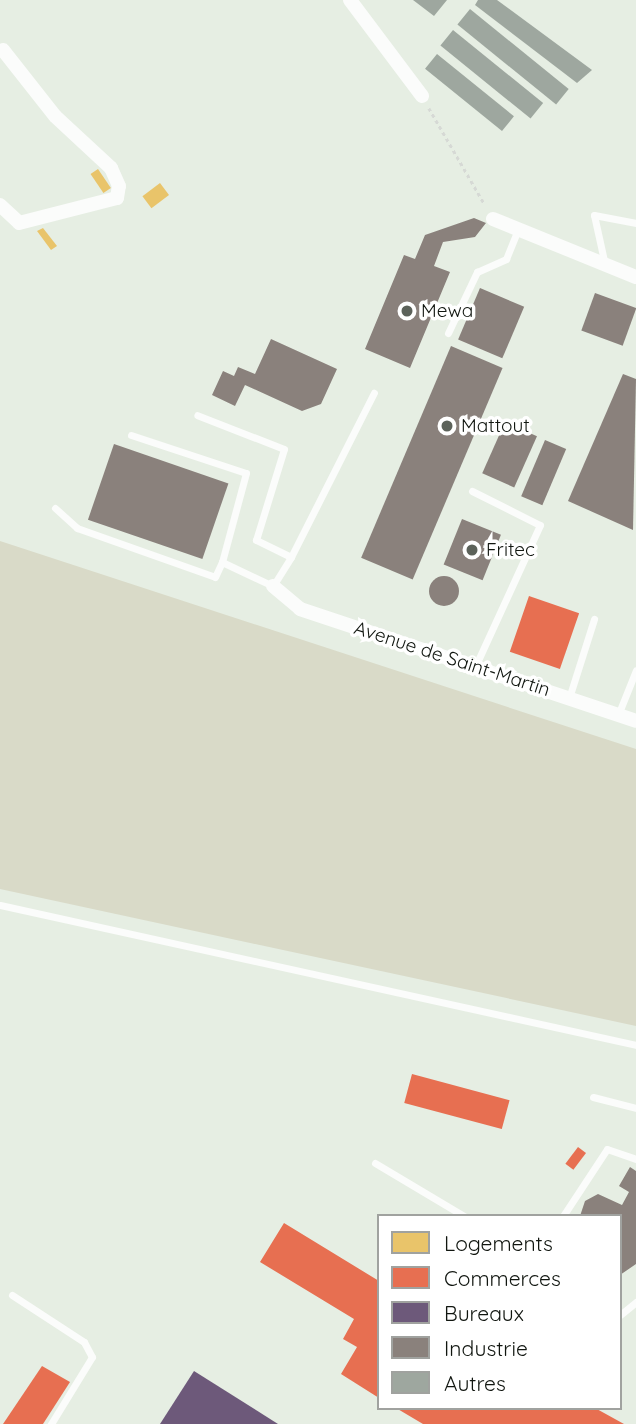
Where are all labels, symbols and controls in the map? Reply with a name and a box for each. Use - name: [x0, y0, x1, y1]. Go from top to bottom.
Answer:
- place label: Mewa: [421, 300, 473, 322]
- marker: Mewa: [399, 303, 415, 319]
- place label: Mattout: [461, 415, 530, 437]
- marker: Mattout: [439, 418, 455, 434]
- place label: Fritec: [486, 539, 535, 561]
- marker: Fritec: [464, 542, 480, 558]
- street label: Avenue de Saint-Martin: [351, 617, 553, 701]
- legend: [377, 1214, 622, 1410]
- text: Logements: [444, 1230, 553, 1256]
- text: Commerces: [444, 1265, 561, 1291]
- text: Bureaux: [444, 1300, 524, 1326]
- text: Industrie: [444, 1335, 528, 1361]
- text: Autres: [444, 1370, 506, 1396]

